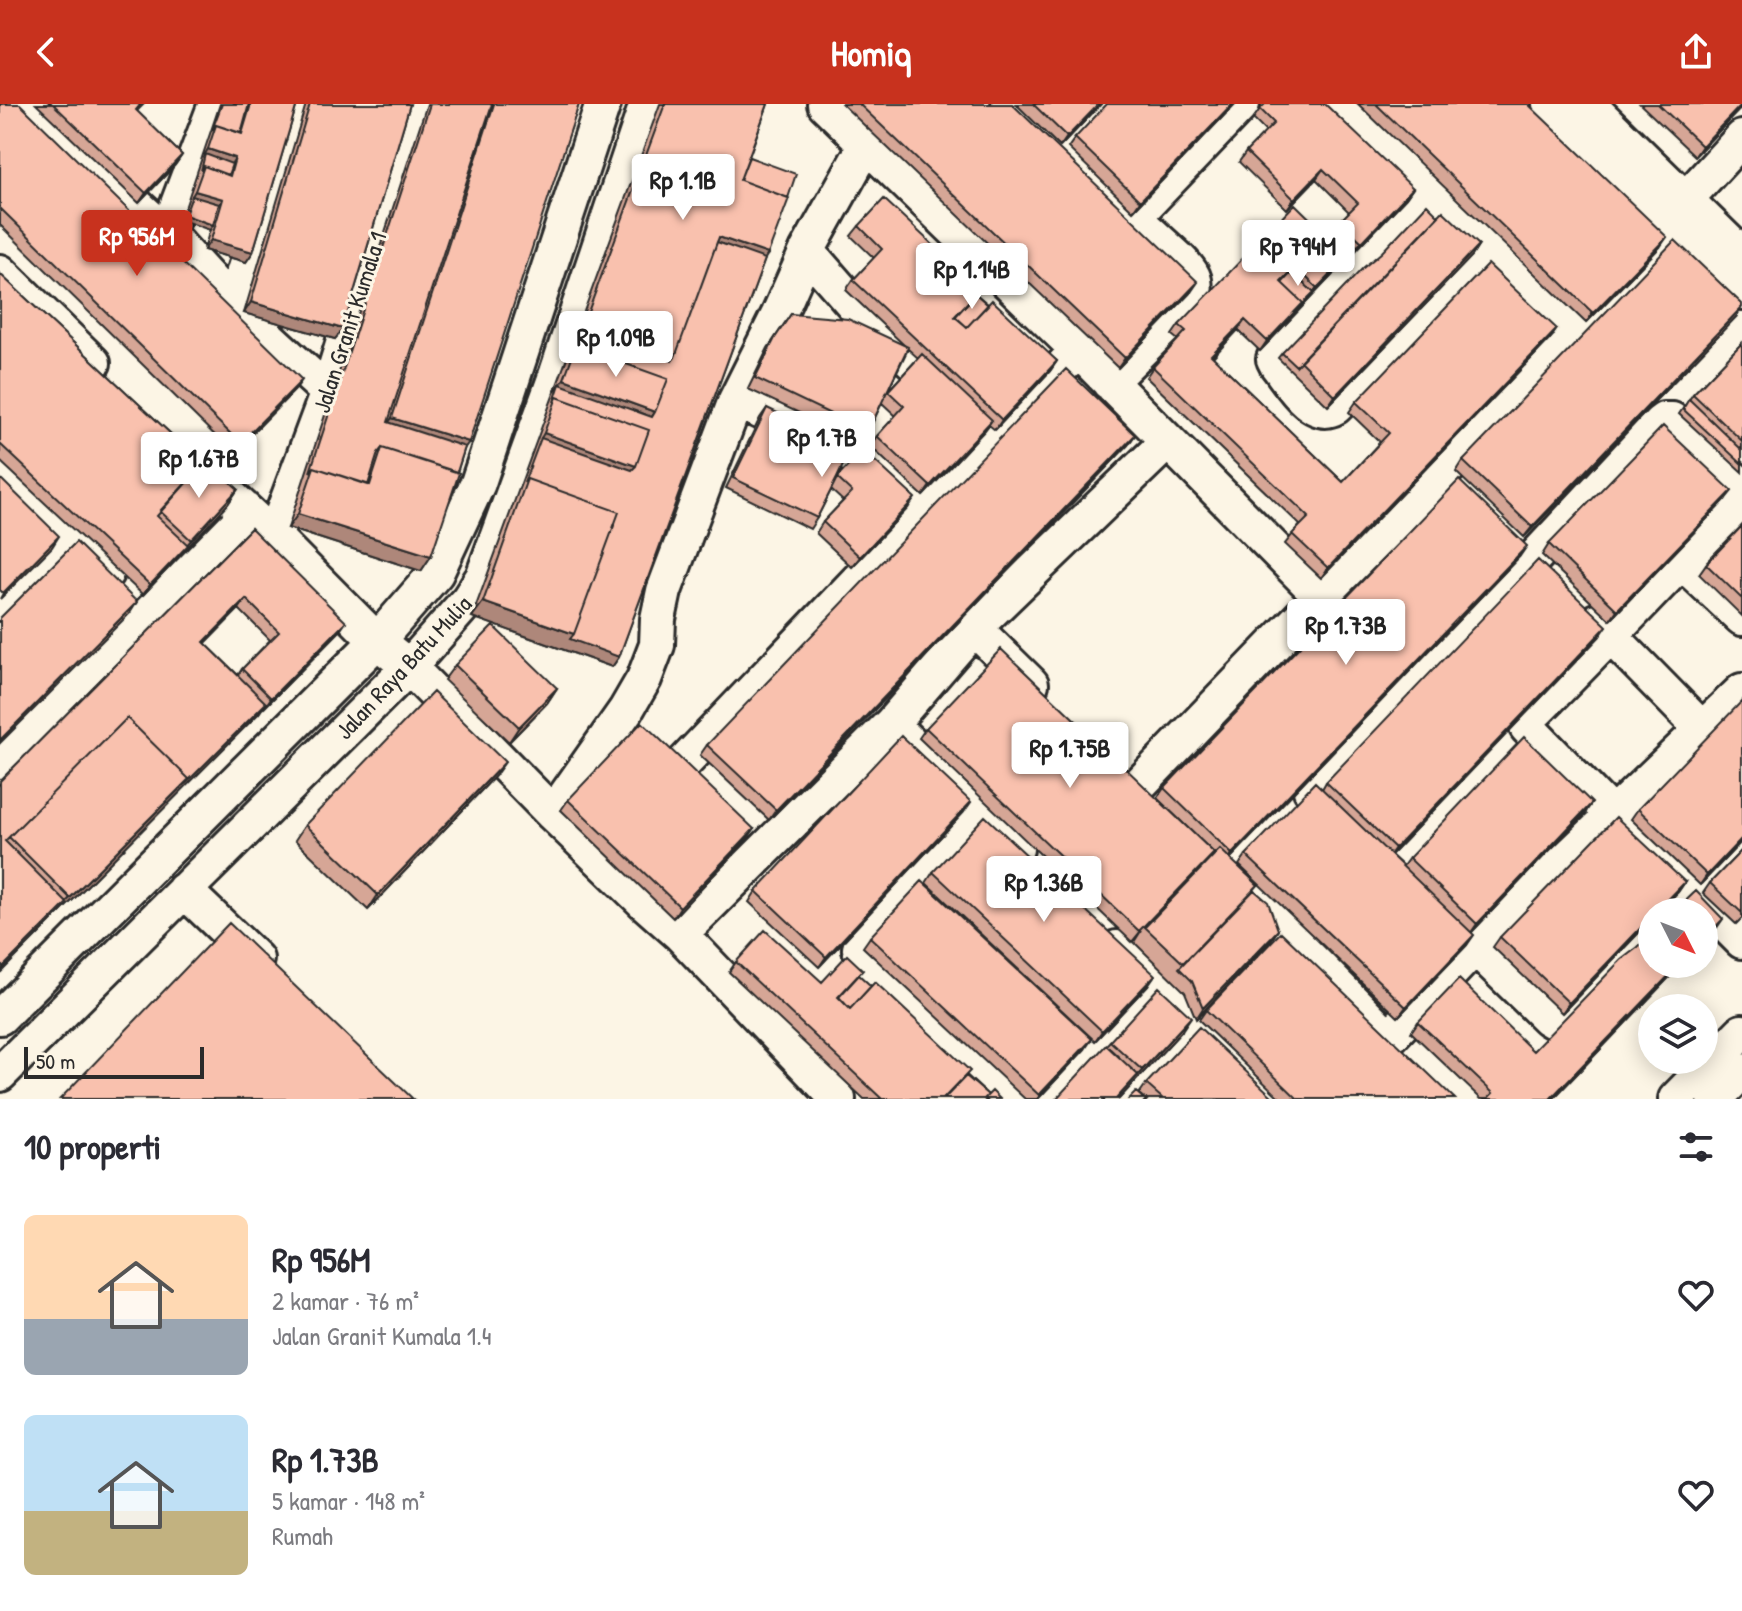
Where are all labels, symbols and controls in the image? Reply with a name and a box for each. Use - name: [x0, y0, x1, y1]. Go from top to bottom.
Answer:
- text: Homiq: [831, 28, 911, 77]
- icon: back: [24, 30, 68, 74]
- icon: share: [1674, 30, 1718, 74]
- pin: Rp 1.1B: [609, 154, 757, 222]
- text: Rp 1.1B: [650, 162, 716, 197]
- pin: Rp 956M: [63, 210, 211, 278]
- text: Rp 956M: [99, 218, 175, 253]
- pin: Rp 794M: [1224, 220, 1372, 288]
- street label: Jalan Granit Kumala 1: [305, 227, 393, 417]
- text: Rp 794M: [1260, 228, 1336, 263]
- pin: Rp 1.14B: [889, 243, 1055, 311]
- text: Rp 1.14B: [934, 251, 1010, 286]
- pin: Rp 1.09B: [533, 311, 699, 379]
- text: Rp 1.09B: [577, 319, 655, 354]
- pin: Rp 1.7B: [748, 411, 896, 479]
- text: Rp 1.7B: [787, 419, 857, 454]
- pin: Rp 1.67B: [116, 432, 282, 500]
- text: Rp 1.67B: [159, 440, 239, 475]
- street label: Jalan Raya Batu Mulia: [328, 588, 478, 746]
- pin: Rp 1.73B: [1263, 599, 1429, 667]
- text: Rp 1.73B: [1305, 607, 1387, 642]
- pin: Rp 1.75B: [987, 722, 1153, 790]
- text: Rp 1.75B: [1030, 730, 1110, 765]
- pin: Rp 1.36B: [961, 856, 1127, 924]
- text: Rp 1.36B: [1004, 864, 1084, 899]
- north arrow: [1638, 898, 1718, 978]
- map controls: [1638, 898, 1718, 1074]
- button: layers: [1638, 994, 1718, 1074]
- scale bar: [24, 1043, 204, 1079]
- text: 50 m: [36, 1046, 75, 1076]
- text: 10 properti: [24, 1124, 161, 1170]
- icon: filters: [1674, 1125, 1718, 1169]
- text: Rp 956M: [272, 1237, 370, 1283]
- icon: home: [88, 1247, 184, 1343]
- icon: heart: [1674, 1273, 1718, 1317]
- text: 2 kamar · 76 m²: [272, 1283, 419, 1318]
- text: Jalan Granit Kumala 1.4: [272, 1318, 492, 1353]
- text: Rp 1.73B: [272, 1437, 379, 1483]
- icon: home: [88, 1447, 184, 1543]
- icon: heart: [1674, 1473, 1718, 1517]
- text: 5 kamar · 148 m²: [272, 1483, 425, 1518]
- text: Rumah: [272, 1518, 333, 1553]

